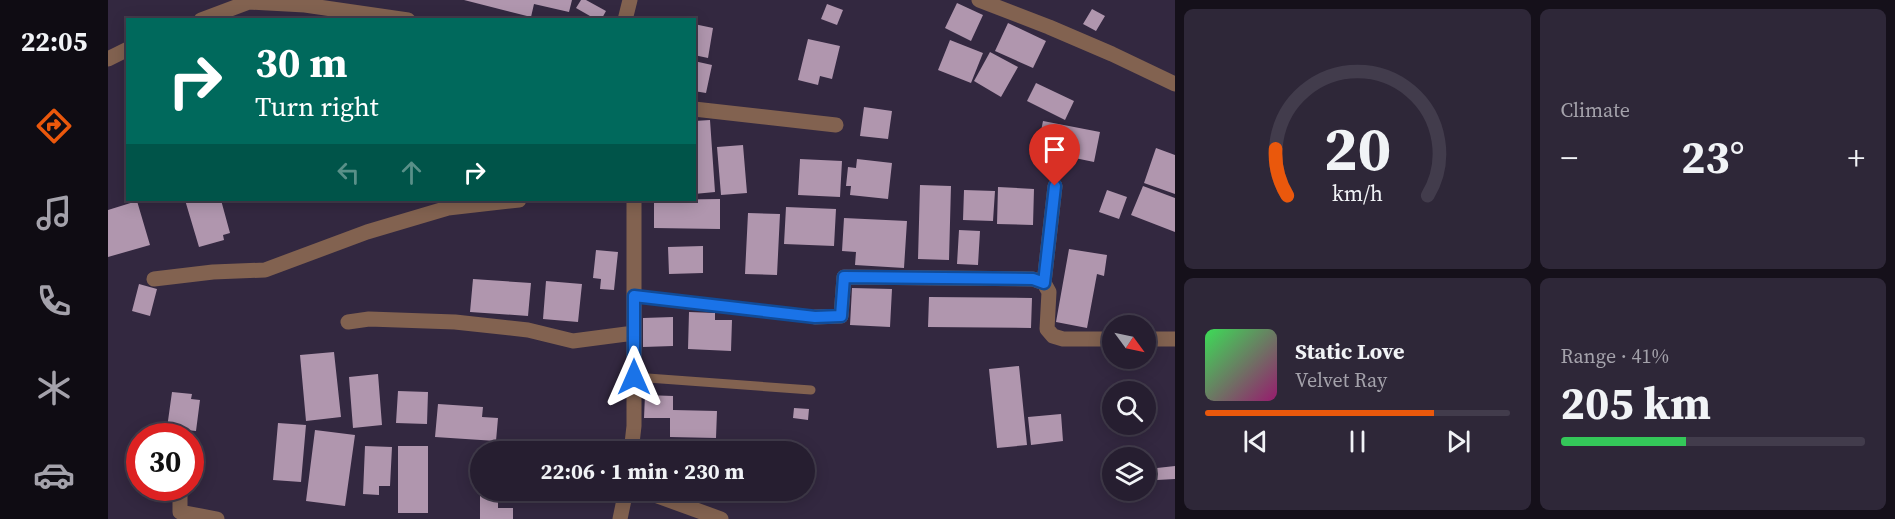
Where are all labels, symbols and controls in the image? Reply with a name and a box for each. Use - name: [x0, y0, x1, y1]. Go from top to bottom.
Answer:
- text: 22:05: [21, 23, 87, 60]
- text: 30 m: [255, 33, 348, 91]
- icon: right: [156, 42, 234, 120]
- text: Turn right: [255, 88, 379, 125]
- text: Climate: [1561, 96, 1630, 124]
- icon: directions: [33, 105, 75, 147]
- text: 20: [1323, 105, 1391, 191]
- pin: [1029, 124, 1080, 186]
- text: 23°: [1681, 126, 1745, 188]
- icon: arrive: [1038, 133, 1071, 166]
- text: −: [1561, 135, 1578, 180]
- text: +: [1847, 135, 1865, 180]
- icon: left: [332, 156, 365, 189]
- icon: ahead: [395, 156, 428, 189]
- icon: right: [458, 156, 491, 189]
- text: km/h: [1332, 179, 1383, 208]
- icon: music: [33, 192, 75, 234]
- icon: phone: [33, 280, 75, 322]
- north arrow: [1102, 315, 1156, 369]
- map controls: [1102, 315, 1156, 501]
- text: Static Love: [1295, 336, 1405, 366]
- text: Range · 41%: [1561, 342, 1669, 370]
- position arrow: [602, 345, 666, 409]
- text: Velvet Ray: [1295, 366, 1387, 394]
- icon: climate: [33, 367, 75, 409]
- text: 205 km: [1561, 372, 1711, 434]
- button: search: [1102, 381, 1156, 435]
- speed limit sign: 30: [126, 423, 204, 501]
- icon: previous: [1239, 425, 1272, 458]
- icon: pause: [1341, 425, 1374, 458]
- icon: next: [1442, 425, 1475, 458]
- button: layers: [1102, 447, 1156, 501]
- icon: car: [33, 454, 75, 496]
- text: 22:06 · 1 min · 230 m: [541, 456, 744, 486]

